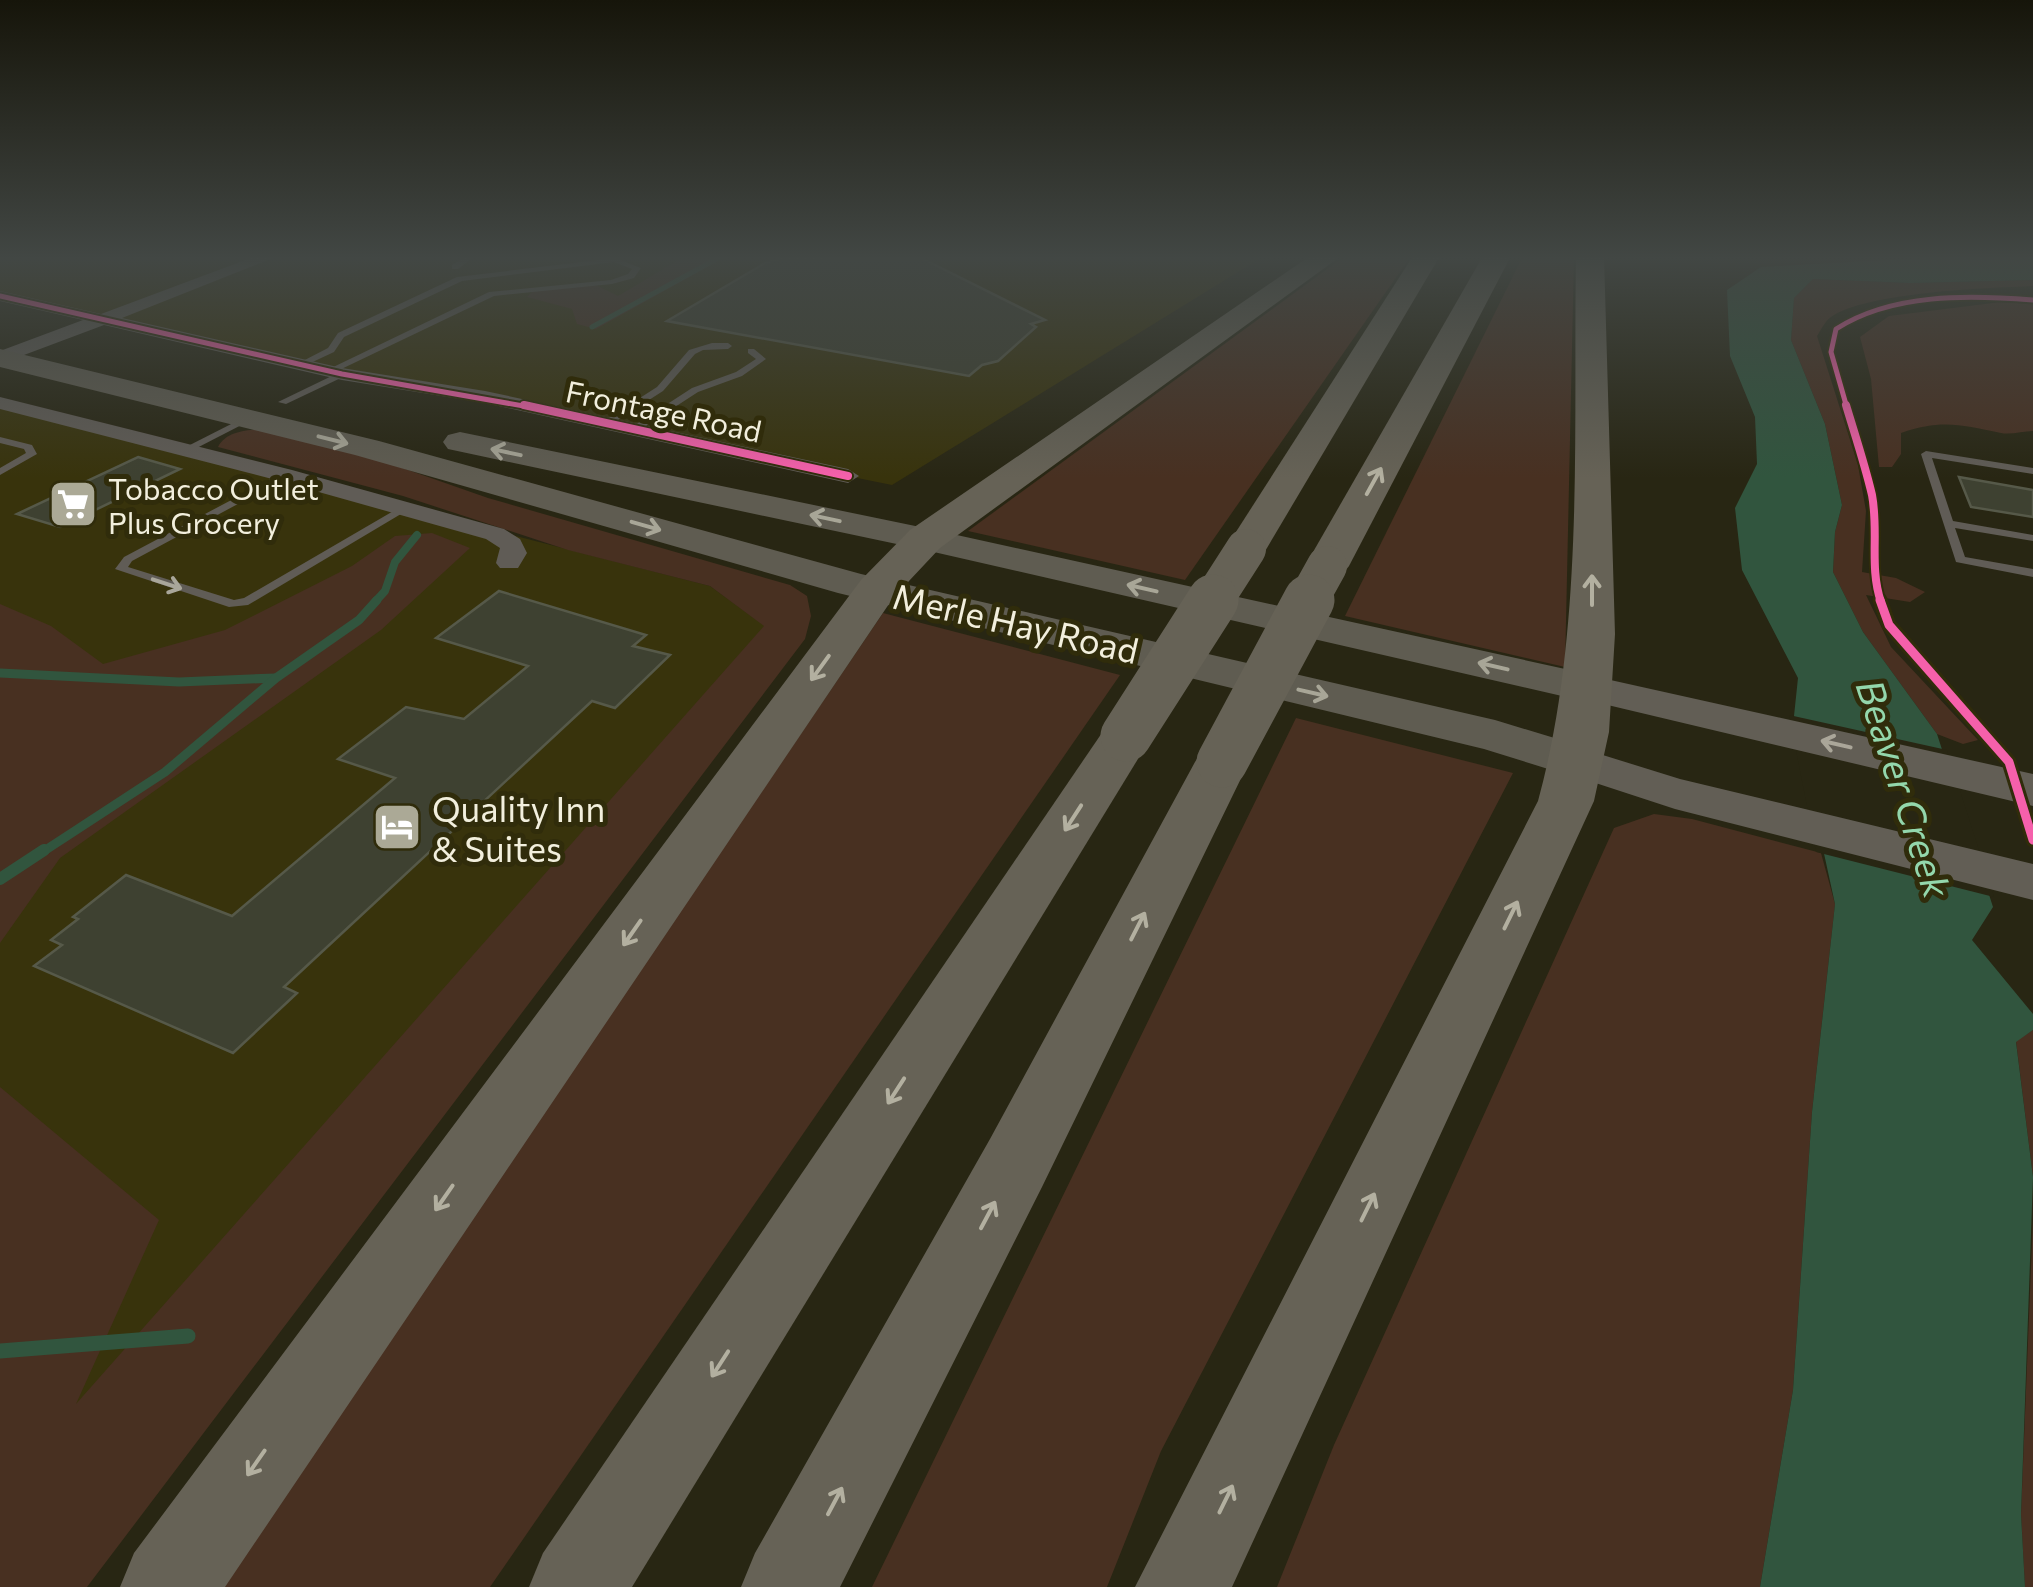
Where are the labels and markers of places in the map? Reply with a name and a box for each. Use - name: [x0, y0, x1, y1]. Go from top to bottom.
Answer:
- place label: Tobacco Outlet Plus Grocery: [108, 469, 319, 540]
- supermarket icon: Tobacco Outlet Plus Grocery: [47, 478, 99, 530]
- place label: Quality Inn & Suites: [432, 786, 605, 869]
- hotel icon: Quality Inn & Suites: [371, 801, 423, 853]

